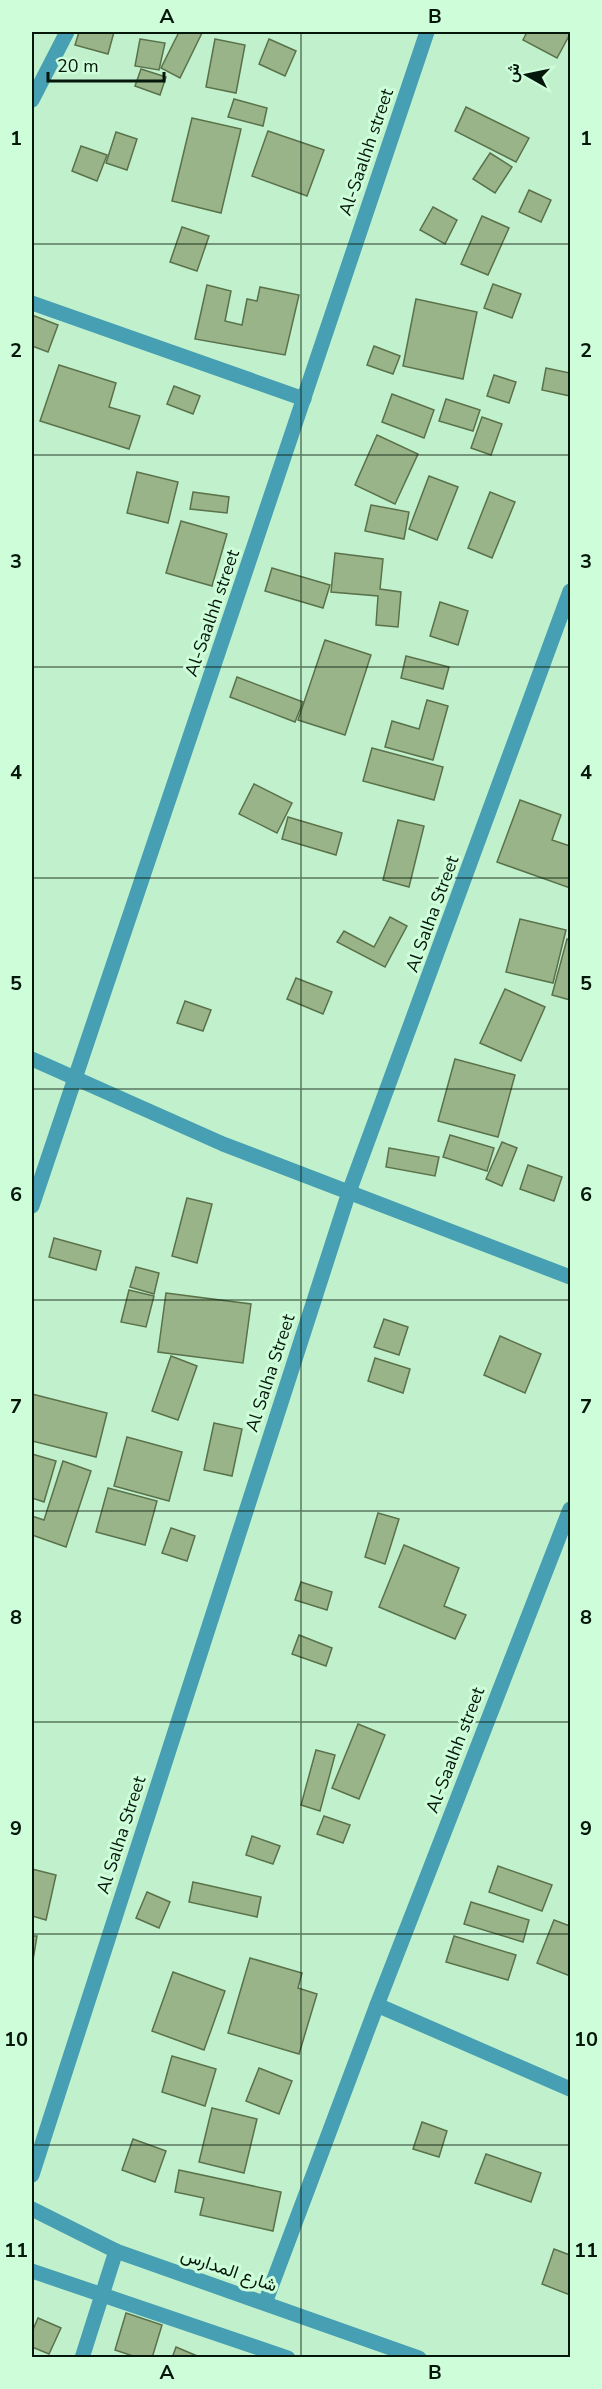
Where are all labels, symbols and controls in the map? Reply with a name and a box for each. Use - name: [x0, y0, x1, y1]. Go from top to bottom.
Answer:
- text: A: [160, 3, 175, 30]
- text: B: [428, 3, 442, 30]
- scale bar: [48, 45, 164, 83]
- north arrow: [497, 45, 557, 105]
- text: 20 m: [57, 54, 99, 78]
- text: ش: [501, 62, 526, 84]
- street label: Al-Saalhh street: [333, 85, 399, 219]
- text: 1: [10, 125, 22, 152]
- text: 1: [580, 125, 592, 152]
- text: 2: [10, 337, 22, 364]
- text: 2: [580, 337, 592, 364]
- street label: Al-Saalhh street: [179, 546, 245, 680]
- text: 3: [10, 548, 22, 575]
- text: 3: [580, 548, 592, 575]
- text: 4: [10, 759, 22, 786]
- text: 4: [580, 759, 592, 786]
- street label: Al Salha Street: [400, 852, 464, 976]
- text: 5: [10, 970, 22, 997]
- text: 5: [580, 970, 592, 997]
- text: 6: [10, 1181, 22, 1208]
- text: 6: [580, 1181, 592, 1208]
- street label: Al Salha Street: [240, 1310, 301, 1435]
- text: 7: [10, 1393, 22, 1420]
- text: 7: [580, 1393, 592, 1420]
- text: 8: [10, 1604, 22, 1631]
- text: 8: [580, 1604, 592, 1631]
- street label: Al-Saalhh street: [420, 1683, 490, 1816]
- street label: Al Salha Street: [91, 1772, 152, 1897]
- text: 9: [10, 1815, 22, 1842]
- text: 9: [580, 1815, 592, 1842]
- text: 10: [4, 2026, 28, 2053]
- text: 10: [574, 2026, 598, 2053]
- text: 11: [4, 2237, 28, 2264]
- text: 11: [574, 2237, 598, 2264]
- street label: شارع المدارس: [178, 2242, 280, 2298]
- text: A: [160, 2359, 175, 2386]
- text: B: [428, 2359, 442, 2386]

